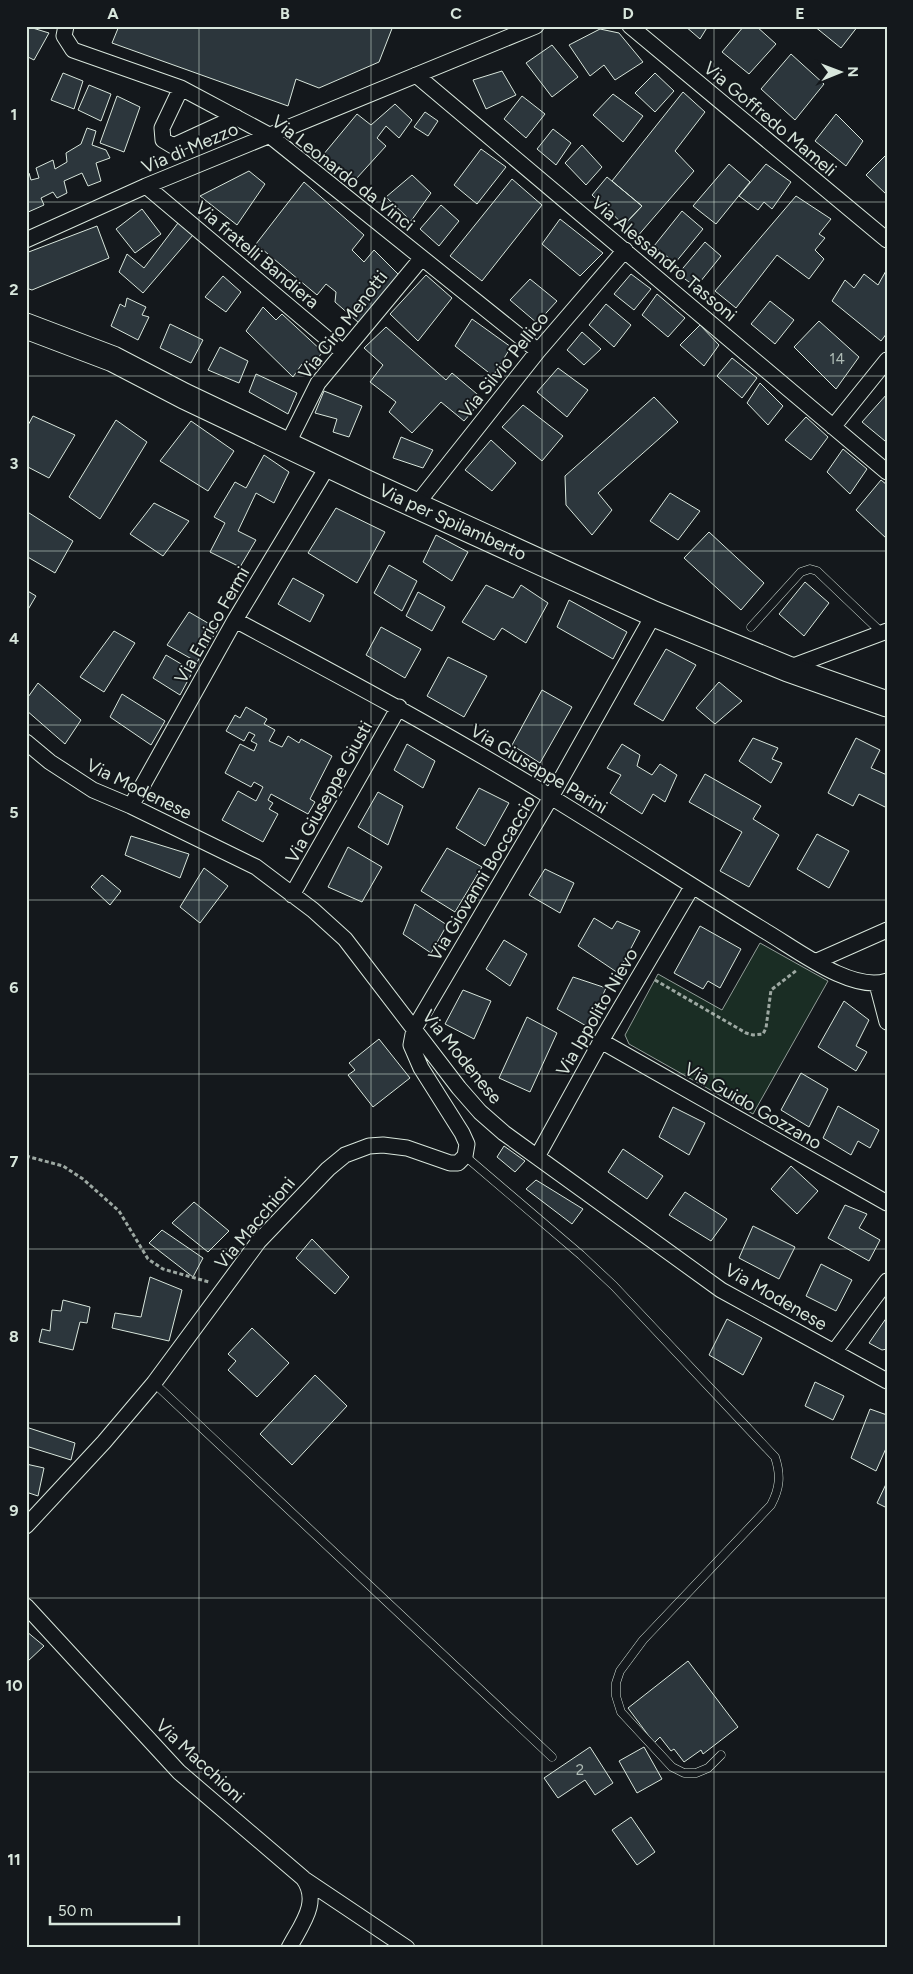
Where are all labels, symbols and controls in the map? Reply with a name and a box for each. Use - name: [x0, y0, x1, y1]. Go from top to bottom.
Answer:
- text: A: [107, 4, 119, 23]
- text: B: [280, 4, 290, 23]
- text: C: [450, 4, 462, 23]
- text: D: [622, 4, 634, 23]
- text: E: [795, 4, 805, 23]
- north arrow: [816, 48, 866, 98]
- street label: Via Goffredo Mameli: [699, 57, 841, 181]
- text: N: [844, 66, 861, 77]
- text: 1: [11, 105, 17, 124]
- street label: Via Leonardo da Vinci: [267, 110, 419, 236]
- street label: Via di Mezzo: [138, 118, 242, 178]
- street label: Via Alessandro Tassoni: [587, 192, 741, 326]
- street label: Via fratelli Bandiera: [190, 197, 324, 313]
- street label: Via Ciro Menotti: [294, 266, 392, 384]
- text: 2: [9, 280, 19, 299]
- street label: Via Silvio Pellico: [454, 307, 554, 423]
- house number: 14: [829, 350, 845, 368]
- text: 3: [10, 454, 19, 473]
- street label: Via per Spilamberto: [376, 479, 530, 565]
- street label: Via Enrico Fermi: [170, 563, 254, 687]
- text: 4: [9, 629, 19, 648]
- street label: Via Giuseppe Giusti: [281, 717, 377, 867]
- street label: Via Giuseppe Parini: [467, 719, 611, 819]
- street label: Via Modenese: [83, 754, 195, 824]
- street label: Via Giovanni Boccaccio: [424, 791, 540, 965]
- text: 5: [9, 803, 19, 822]
- street label: Via Ippolito Nievo: [551, 944, 643, 1080]
- text: 6: [9, 978, 19, 997]
- street label: Via Modenese: [417, 1006, 507, 1109]
- street label: Via Guido Gozzano: [680, 1058, 826, 1154]
- text: 7: [10, 1152, 19, 1171]
- street label: Via Macchioni: [210, 1173, 300, 1273]
- street label: Via Modenese: [721, 1259, 831, 1335]
- text: 8: [9, 1327, 19, 1346]
- text: 9: [9, 1501, 19, 1520]
- text: 10: [5, 1676, 23, 1695]
- street label: Via Macchioni: [151, 1714, 249, 1808]
- house number: 2: [576, 1761, 584, 1779]
- text: 11: [7, 1850, 21, 1869]
- scale bar: [50, 1894, 179, 1926]
- text: 50 m: [58, 1902, 93, 1920]

